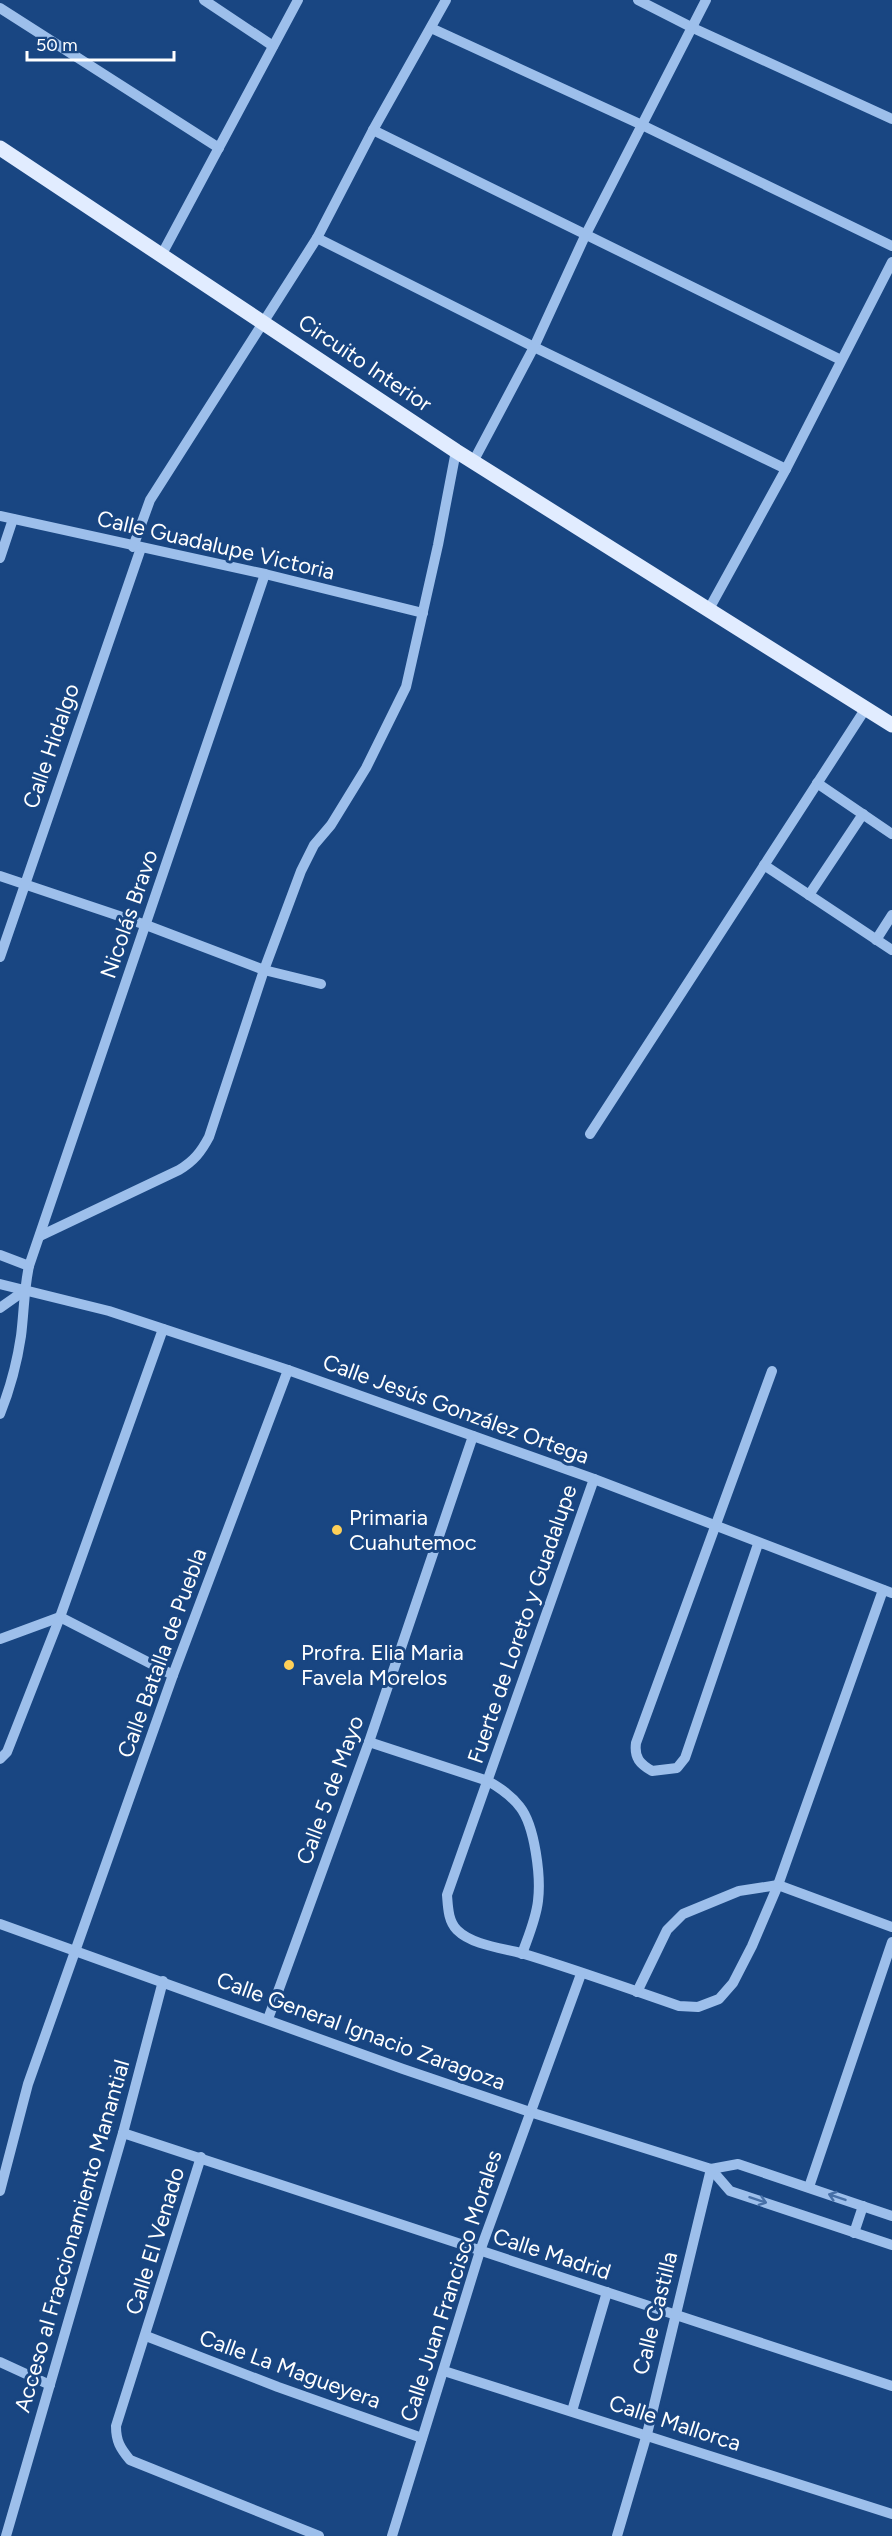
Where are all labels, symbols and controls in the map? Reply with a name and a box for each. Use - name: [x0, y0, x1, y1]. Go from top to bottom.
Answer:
- scale bar: [27, 24, 174, 62]
- text: 50 m: [36, 34, 78, 56]
- street label: Circuito Interior: [293, 308, 437, 418]
- street label: Calle Guadalupe Victoria: [95, 504, 337, 586]
- street label: Calle Hidalgo: [17, 680, 85, 812]
- street label: Nicolás Bravo: [94, 846, 164, 982]
- street label: Calle Jesús González Ortega: [319, 1348, 593, 1470]
- street label: Fuerte de Loreto y Guadalupe: [462, 1481, 582, 1767]
- place label: Primaria Cuahutemoc: [349, 1504, 477, 1556]
- marker: Primaria Cuahutemoc: [330, 1523, 344, 1537]
- street label: Calle Batalla de Puebla: [112, 1545, 212, 1761]
- place label: Profra. Elia Maria Favela Morelos: [301, 1639, 464, 1691]
- marker: Profra. Elia Maria Favela Morelos: [282, 1658, 296, 1672]
- street label: Calle 5 de Mayo: [291, 1712, 369, 1868]
- street label: Calle General Ignacio Zaragoza: [213, 1966, 509, 2096]
- street label: Acceso al Fraccionamiento Manantial: [9, 2057, 135, 2415]
- street label: Calle Juan Francisco Morales: [394, 2147, 508, 2425]
- street label: Calle El Venado: [120, 2164, 190, 2318]
- one-way arrow: [828, 2190, 847, 2201]
- one-way arrow: [748, 2196, 766, 2207]
- street label: Calle Madrid: [490, 2222, 614, 2286]
- street label: Calle Castilla: [627, 2249, 683, 2377]
- street label: Calle La Magueyera: [196, 2324, 384, 2414]
- street label: Calle Mallorca: [606, 2389, 744, 2457]

